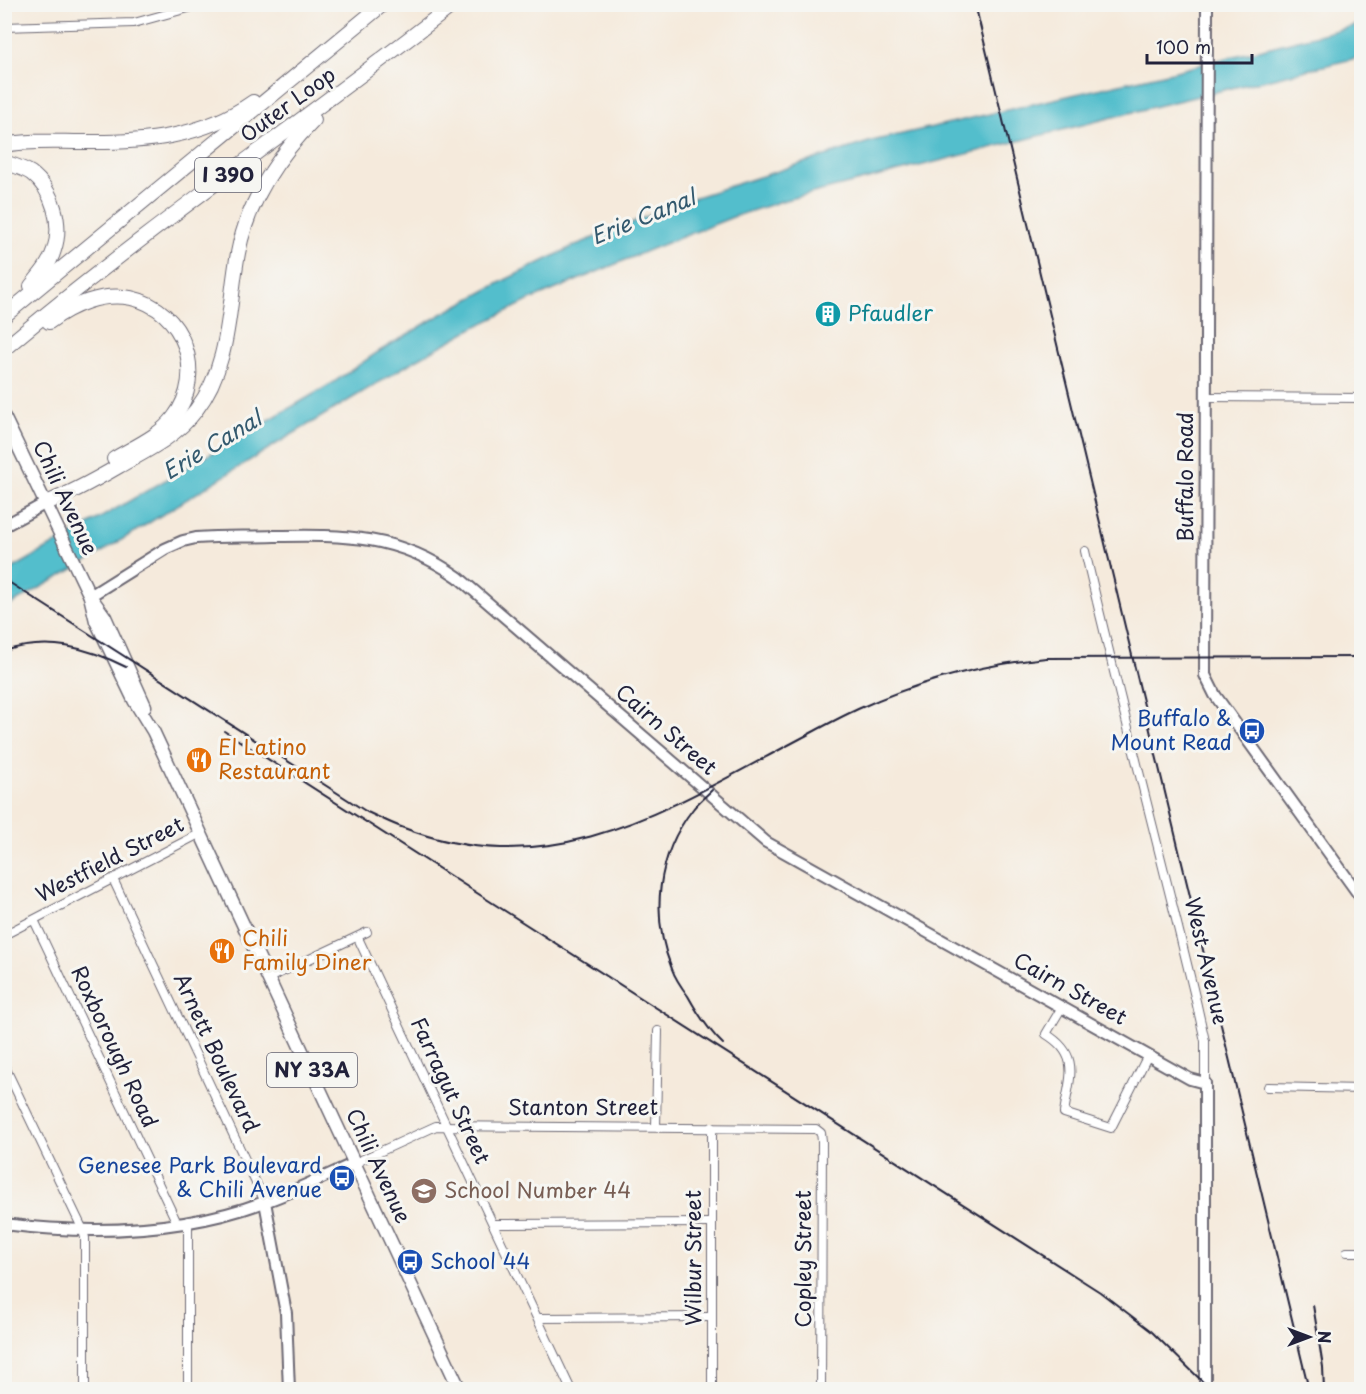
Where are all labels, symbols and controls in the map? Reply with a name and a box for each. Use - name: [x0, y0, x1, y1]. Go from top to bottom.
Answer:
- scale bar: [1147, 27, 1252, 65]
- text: 100 m: [1156, 33, 1211, 60]
- street label: Outer Loop: [232, 58, 341, 149]
- road number: I 390: [195, 158, 261, 192]
- water label: Erie Canal: [585, 179, 702, 252]
- place label: Pfaudler: [848, 296, 933, 328]
- building icon: Pfaudler: [813, 299, 843, 329]
- water label: Erie Canal: [155, 400, 269, 486]
- street label: Buffalo Road: [1168, 412, 1200, 542]
- street label: Chili Avenue: [26, 434, 107, 560]
- street label: Cairn Street: [609, 675, 725, 782]
- place label: Buffalo & Mount Read: [1111, 701, 1232, 757]
- bus stop icon: Buffalo & Mount Read: [1237, 716, 1267, 746]
- place label: El Latino Restaurant: [218, 730, 330, 786]
- restaurant icon: El Latino Restaurant: [184, 745, 214, 775]
- street label: Westfield Street: [29, 807, 189, 909]
- street label: West Avenue: [1178, 894, 1238, 1027]
- place label: Chili Family Diner: [242, 921, 372, 977]
- restaurant icon: Chili Family Diner: [207, 936, 237, 966]
- street label: Cairn Street: [1008, 943, 1134, 1032]
- street label: Roxborough Road: [64, 960, 167, 1132]
- street label: Arnett Boulevard: [167, 967, 269, 1137]
- street label: Farragut Street: [404, 1012, 500, 1169]
- road number: NY 33A: [267, 1053, 357, 1087]
- street label: Stanton Street: [508, 1090, 658, 1122]
- street label: Chili Avenue: [339, 1102, 420, 1228]
- place label: Genesee Park Boulevard & Chili Avenue: [78, 1148, 322, 1204]
- bus stop icon: Genesee Park Boulevard & Chili Avenue: [327, 1163, 357, 1193]
- place label: School Number 44: [444, 1173, 631, 1205]
- school or university icon: School Number 44: [409, 1176, 439, 1206]
- street label: Wilbur Street: [676, 1190, 708, 1326]
- street label: Copley Street: [786, 1190, 818, 1328]
- place label: School 44: [430, 1244, 531, 1276]
- bus stop icon: School 44: [395, 1247, 425, 1277]
- north arrow: [1279, 1307, 1339, 1367]
- text: N: [1313, 1331, 1337, 1343]

